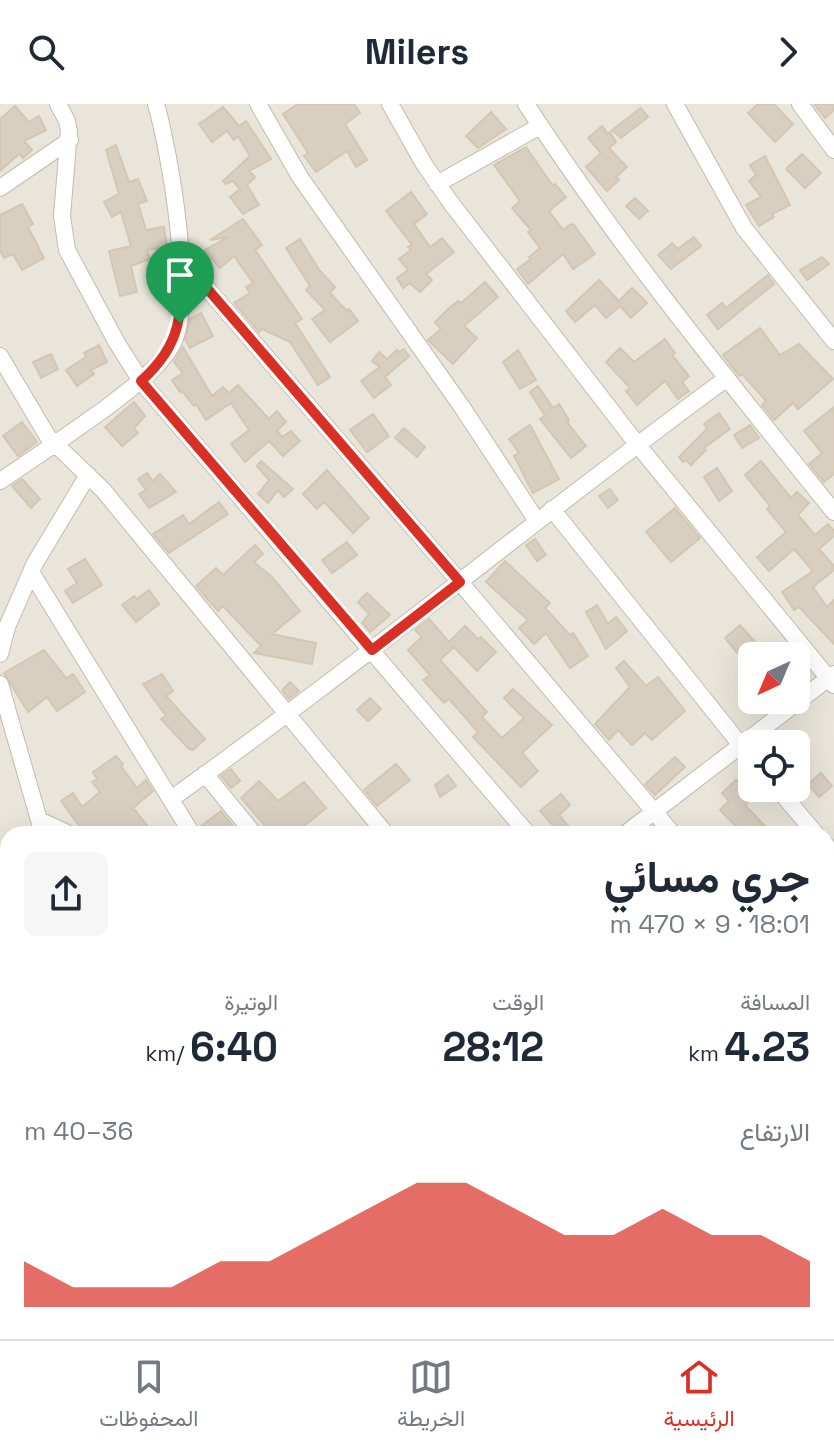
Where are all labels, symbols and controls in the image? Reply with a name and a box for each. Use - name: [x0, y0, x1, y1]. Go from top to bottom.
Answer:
- text: Milers: [365, 29, 469, 75]
- icon: search: [24, 30, 68, 74]
- icon: forward: [766, 30, 810, 74]
- pin: [146, 241, 214, 323]
- icon: arrive: [158, 253, 202, 297]
- north arrow: [738, 642, 810, 714]
- map controls: [738, 642, 810, 802]
- button: locate: [738, 730, 810, 802]
- text: جري مسائي: [604, 849, 810, 905]
- button: share: [24, 852, 108, 936]
- text: 18:01 · 9 × 470 m: [610, 907, 810, 941]
- text: الوتيرة: [224, 988, 278, 1016]
- text: الوقت: [492, 988, 544, 1016]
- text: المسافة: [740, 988, 810, 1016]
- text: 6:40: [190, 1022, 278, 1073]
- text: 28:12: [442, 1022, 544, 1073]
- text: 4.23: [725, 1022, 810, 1073]
- text: /km: [145, 1039, 190, 1067]
- text: km: [688, 1039, 725, 1067]
- text: 36–40 m: [24, 1114, 133, 1148]
- text: الارتفاع: [739, 1115, 810, 1149]
- tab: المحفوظات: [99, 1355, 198, 1438]
- tab: الخريطة: [397, 1355, 465, 1438]
- tab: الرئيسية: [664, 1355, 735, 1438]

